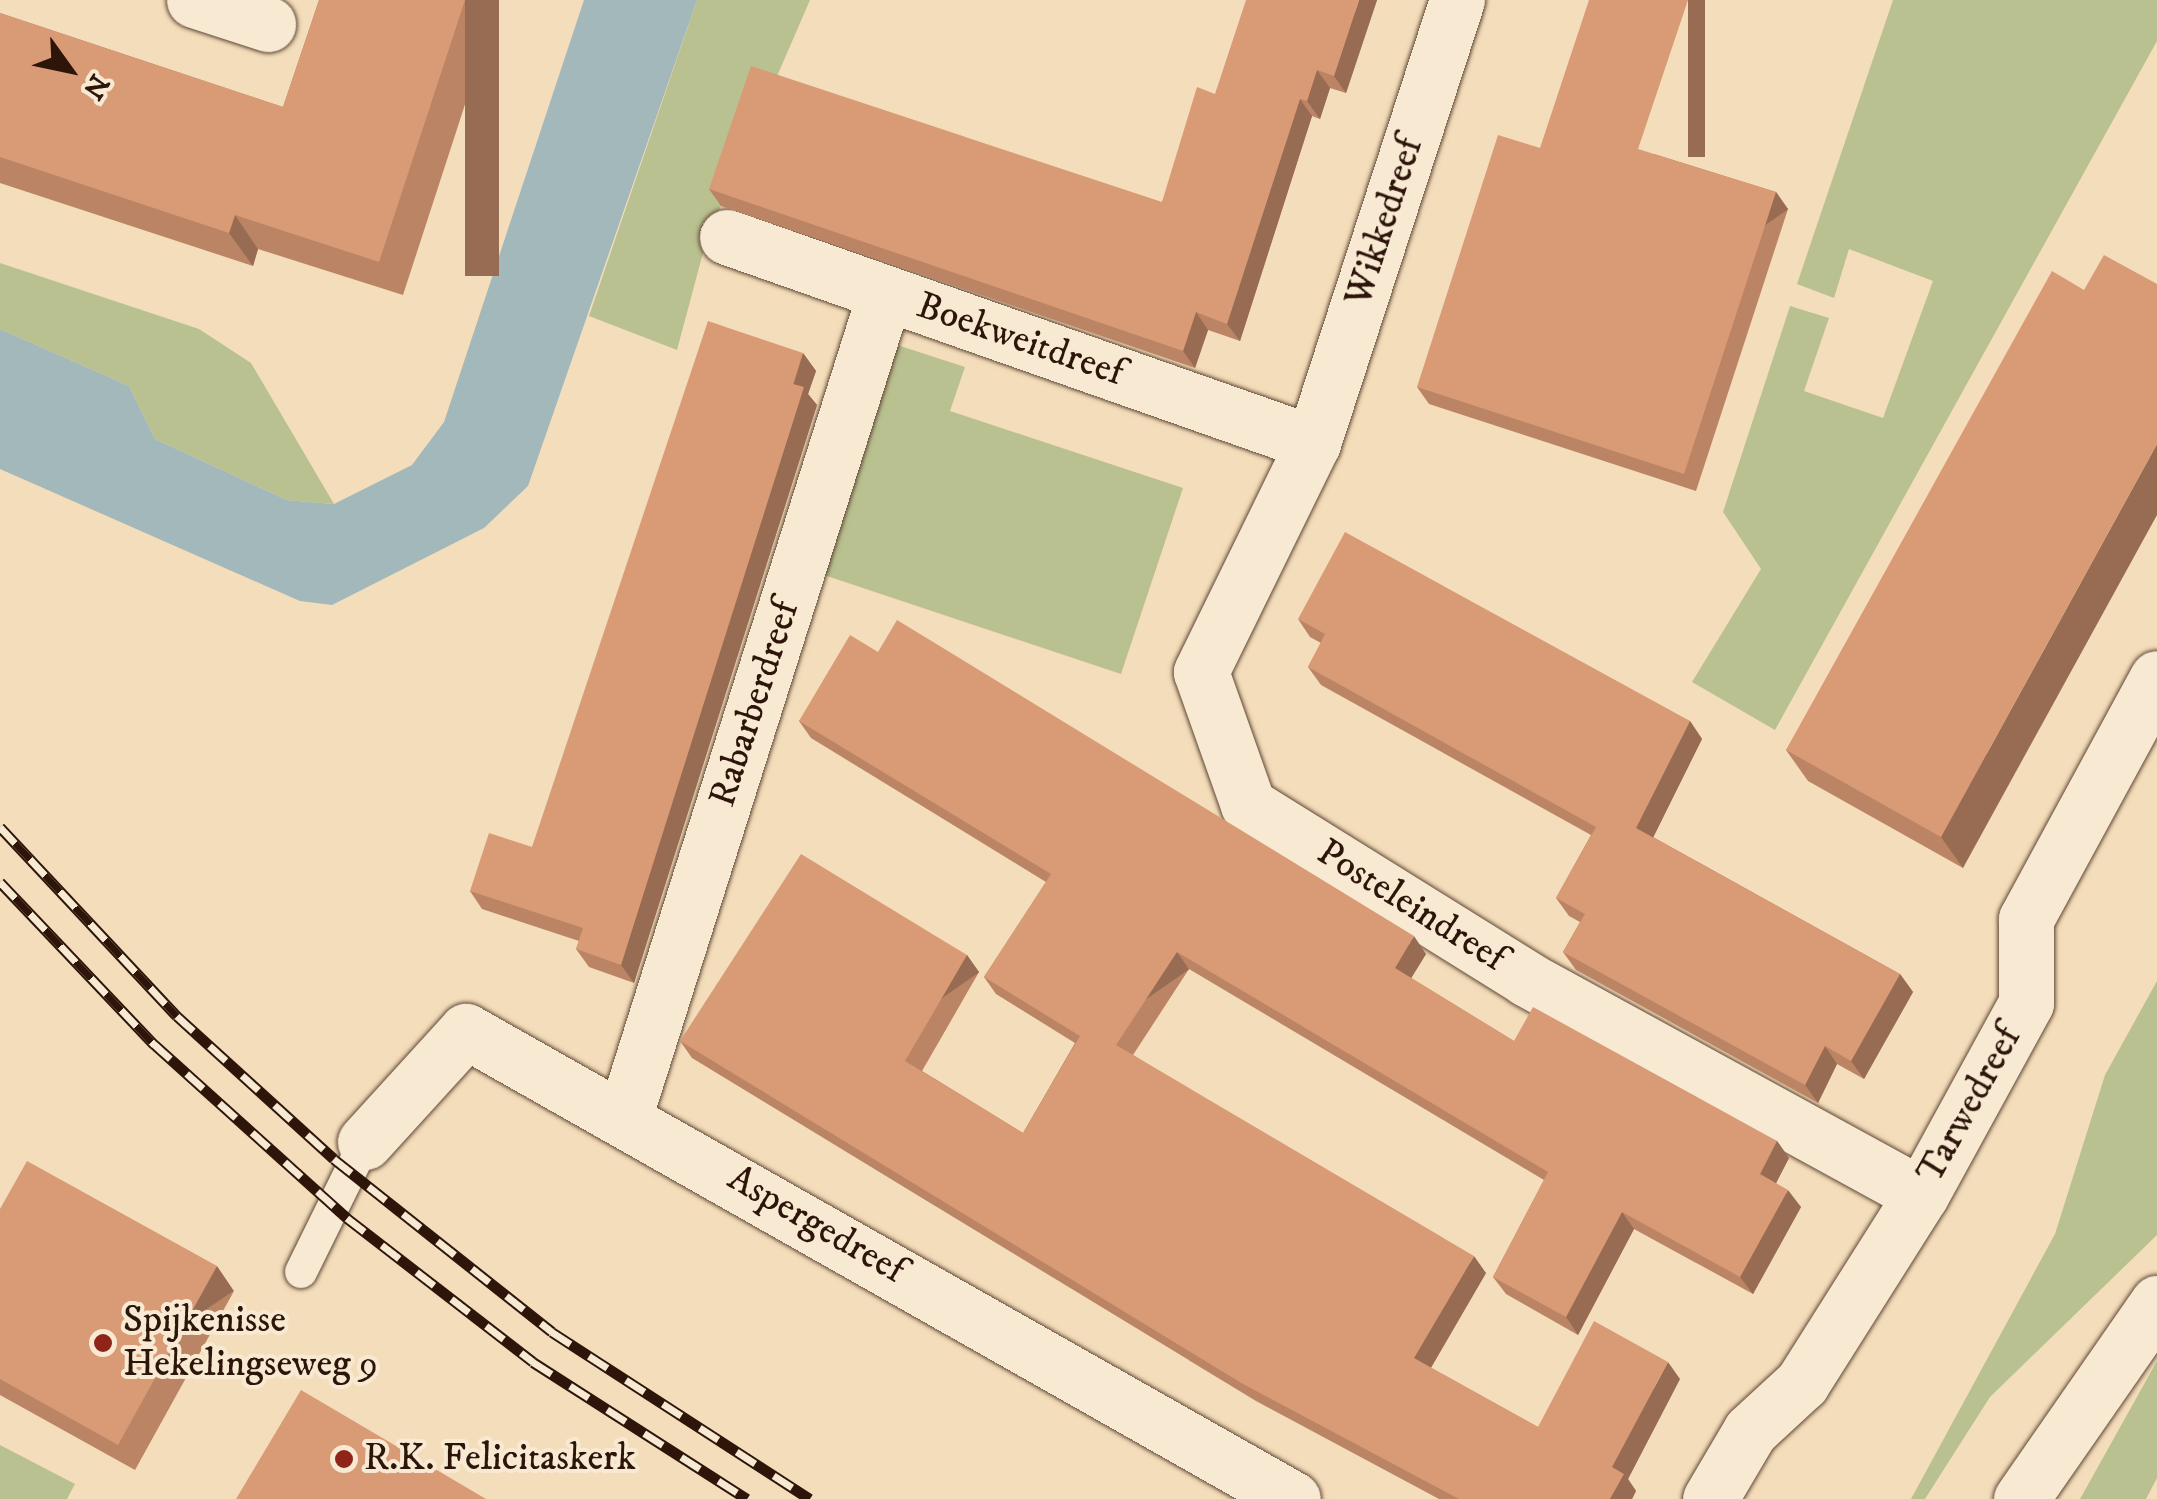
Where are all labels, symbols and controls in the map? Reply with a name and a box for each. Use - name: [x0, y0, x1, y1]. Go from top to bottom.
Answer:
- north arrow: [20, 20, 120, 120]
- text: N: [75, 67, 117, 106]
- street label: Wikkedreef: [1336, 132, 1434, 312]
- street label: Boekweitdreef: [911, 283, 1129, 397]
- street label: Rabarberdreef: [700, 595, 810, 813]
- street label: Posteleindreef: [1308, 830, 1514, 982]
- street label: Tarwedreef: [1908, 1018, 2032, 1192]
- street label: Aspergedreef: [719, 1156, 913, 1294]
- place label: Spijkenisse Hekelingseweg 9: [123, 1298, 378, 1388]
- marker: Spijkenisse Hekelingseweg 9: [92, 1332, 114, 1354]
- place label: R.K. Felicitaskerk: [364, 1436, 636, 1482]
- marker: R.K. Felicitaskerk: [333, 1448, 355, 1470]

